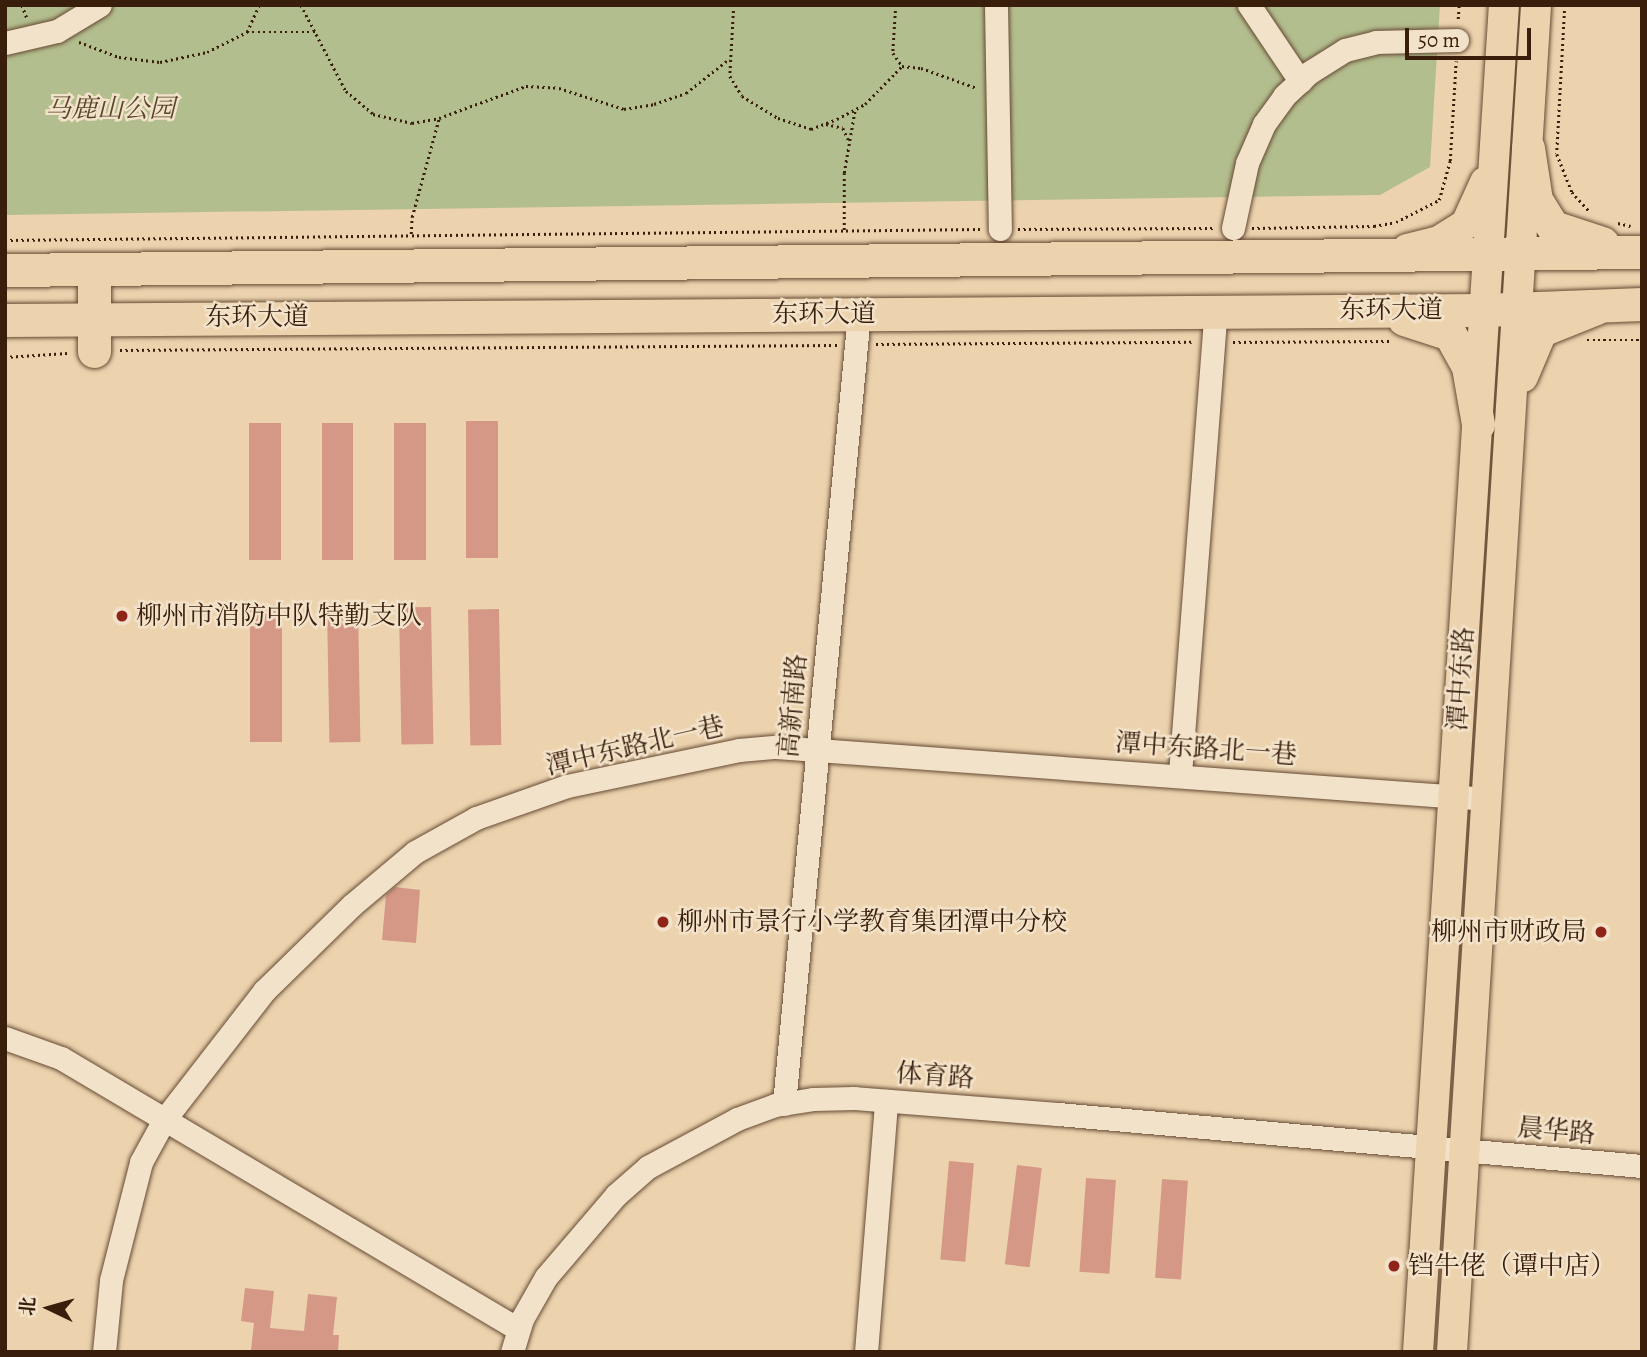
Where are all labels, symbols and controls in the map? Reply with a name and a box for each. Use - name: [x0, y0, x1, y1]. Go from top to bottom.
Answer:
- scale bar: [1409, 14, 1535, 58]
- text: 50 m: [1418, 26, 1460, 54]
- park label: 马鹿山公园: [45, 93, 175, 125]
- street label: 东环大道: [1339, 294, 1443, 326]
- street label: 东环大道: [772, 298, 876, 330]
- street label: 东环大道: [205, 301, 309, 333]
- place label: 柳州市消防中队特勤支队: [136, 600, 422, 632]
- marker: 柳州市消防中队特勤支队: [114, 608, 130, 624]
- street label: 潭中东路: [1442, 626, 1480, 732]
- street label: 高新南路: [773, 653, 813, 759]
- street label: 潭中东路北一巷: [543, 710, 727, 782]
- street label: 潭中东路北一巷: [1114, 727, 1298, 771]
- place label: 柳州市景行小学教育集团潭中分校: [677, 906, 1067, 938]
- marker: 柳州市景行小学教育集团潭中分校: [655, 914, 671, 930]
- place label: 柳州市财政局: [1431, 916, 1587, 948]
- marker: 柳州市财政局: [1593, 924, 1609, 940]
- street label: 体育路: [895, 1058, 975, 1094]
- street label: 晨华路: [1516, 1112, 1596, 1150]
- place label: 铛牛佬（谭中店）: [1408, 1250, 1616, 1282]
- marker: 铛牛佬（谭中店）: [1386, 1258, 1402, 1274]
- north arrow: [14, 1273, 84, 1343]
- text: 北: [14, 1296, 42, 1317]

